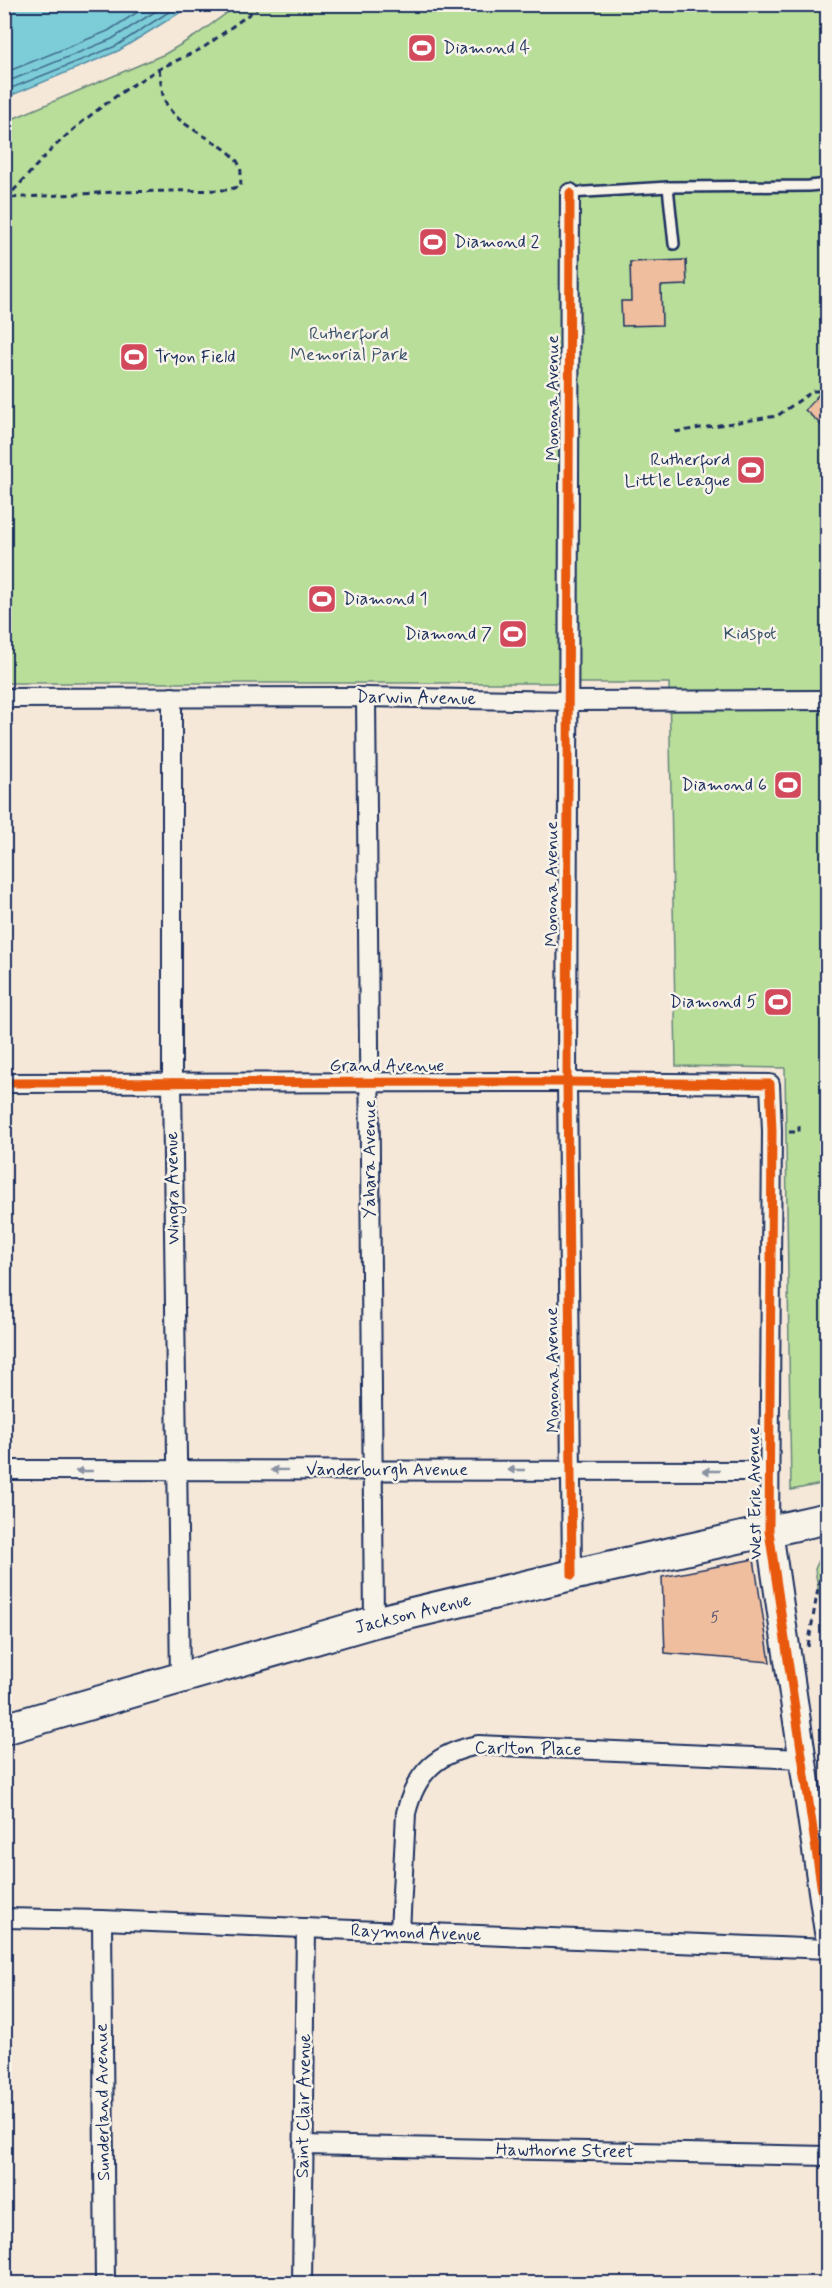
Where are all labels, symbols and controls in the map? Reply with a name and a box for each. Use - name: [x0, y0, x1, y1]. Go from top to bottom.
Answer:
- sports icon: Diamond 4: [406, 32, 438, 64]
- place label: Diamond 4: [443, 36, 530, 60]
- sports icon: Diamond 2: [417, 226, 449, 258]
- place label: Diamond 2: [454, 230, 540, 254]
- park label: Rutherford Memorial Park: [290, 322, 408, 367]
- street label: Monona Avenue: [541, 335, 565, 461]
- sports icon: Tryon Field: [118, 341, 150, 373]
- place label: Tryon Field: [155, 345, 236, 369]
- place label: Rutherford Little League: [624, 448, 730, 494]
- sports icon: Rutherford Little League: [735, 454, 767, 486]
- sports icon: Diamond 1: [306, 583, 338, 615]
- place label: Diamond 1: [343, 587, 428, 611]
- sports icon: Diamond 7: [497, 618, 529, 650]
- place label: Diamond 7: [404, 622, 492, 646]
- park label: Kidspot: [724, 622, 777, 646]
- street label: Darwin Avenue: [356, 685, 476, 711]
- sports icon: Diamond 6: [772, 769, 804, 801]
- place label: Diamond 6: [681, 773, 767, 797]
- street label: Monona Avenue: [540, 821, 564, 947]
- sports icon: Diamond 5: [762, 986, 794, 1018]
- place label: Diamond 5: [670, 990, 757, 1014]
- street label: Grand Avenue: [330, 1054, 444, 1078]
- street label: Yahara Avenue: [358, 1099, 382, 1219]
- street label: Wingra Avenue: [160, 1131, 187, 1245]
- street label: Monona Avenue: [540, 1307, 566, 1433]
- street label: West Erie Avenue: [742, 1426, 768, 1560]
- street label: Vanderburgh Avenue: [306, 1458, 468, 1482]
- one-way arrow: [507, 1465, 526, 1475]
- one-way arrow: [75, 1466, 94, 1476]
- one-way arrow: [270, 1466, 289, 1475]
- one-way arrow: [702, 1466, 721, 1476]
- street label: Jackson Avenue: [352, 1588, 474, 1640]
- house number: 5: [710, 1608, 720, 1628]
- street label: Carlton Place: [474, 1736, 582, 1762]
- street label: Raymond Avenue: [350, 1919, 482, 1947]
- street label: Sunderland Avenue: [90, 2023, 116, 2181]
- street label: Saint Clair Avenue: [291, 2034, 317, 2178]
- street label: Hawthorne Street: [496, 2138, 634, 2164]

